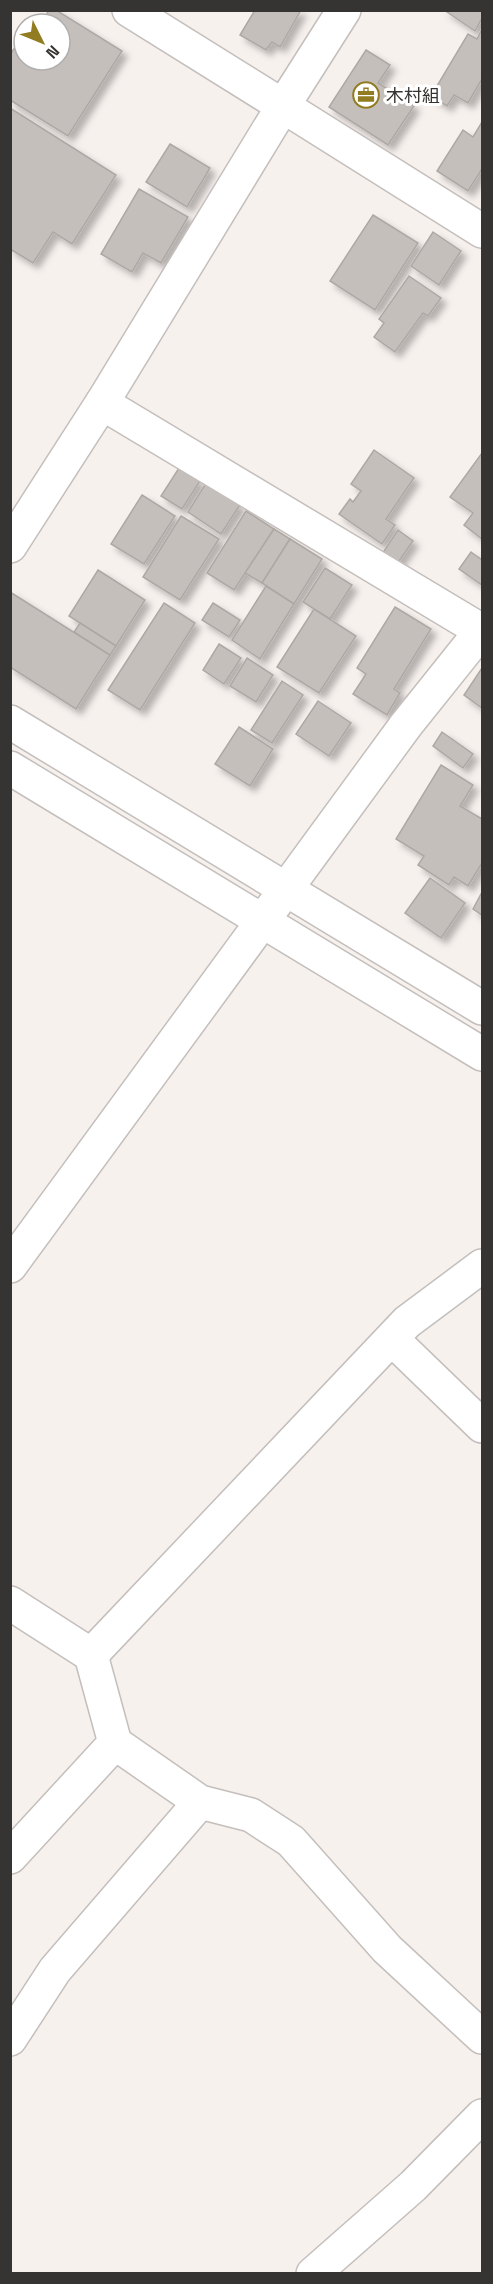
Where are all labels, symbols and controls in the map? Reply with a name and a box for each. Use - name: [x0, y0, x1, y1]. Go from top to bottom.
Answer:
- north arrow: [12, 12, 72, 72]
- text: N: [41, 41, 64, 63]
- office icon: 木村組: [351, 80, 381, 110]
- place label: 木村組: [386, 84, 440, 107]

